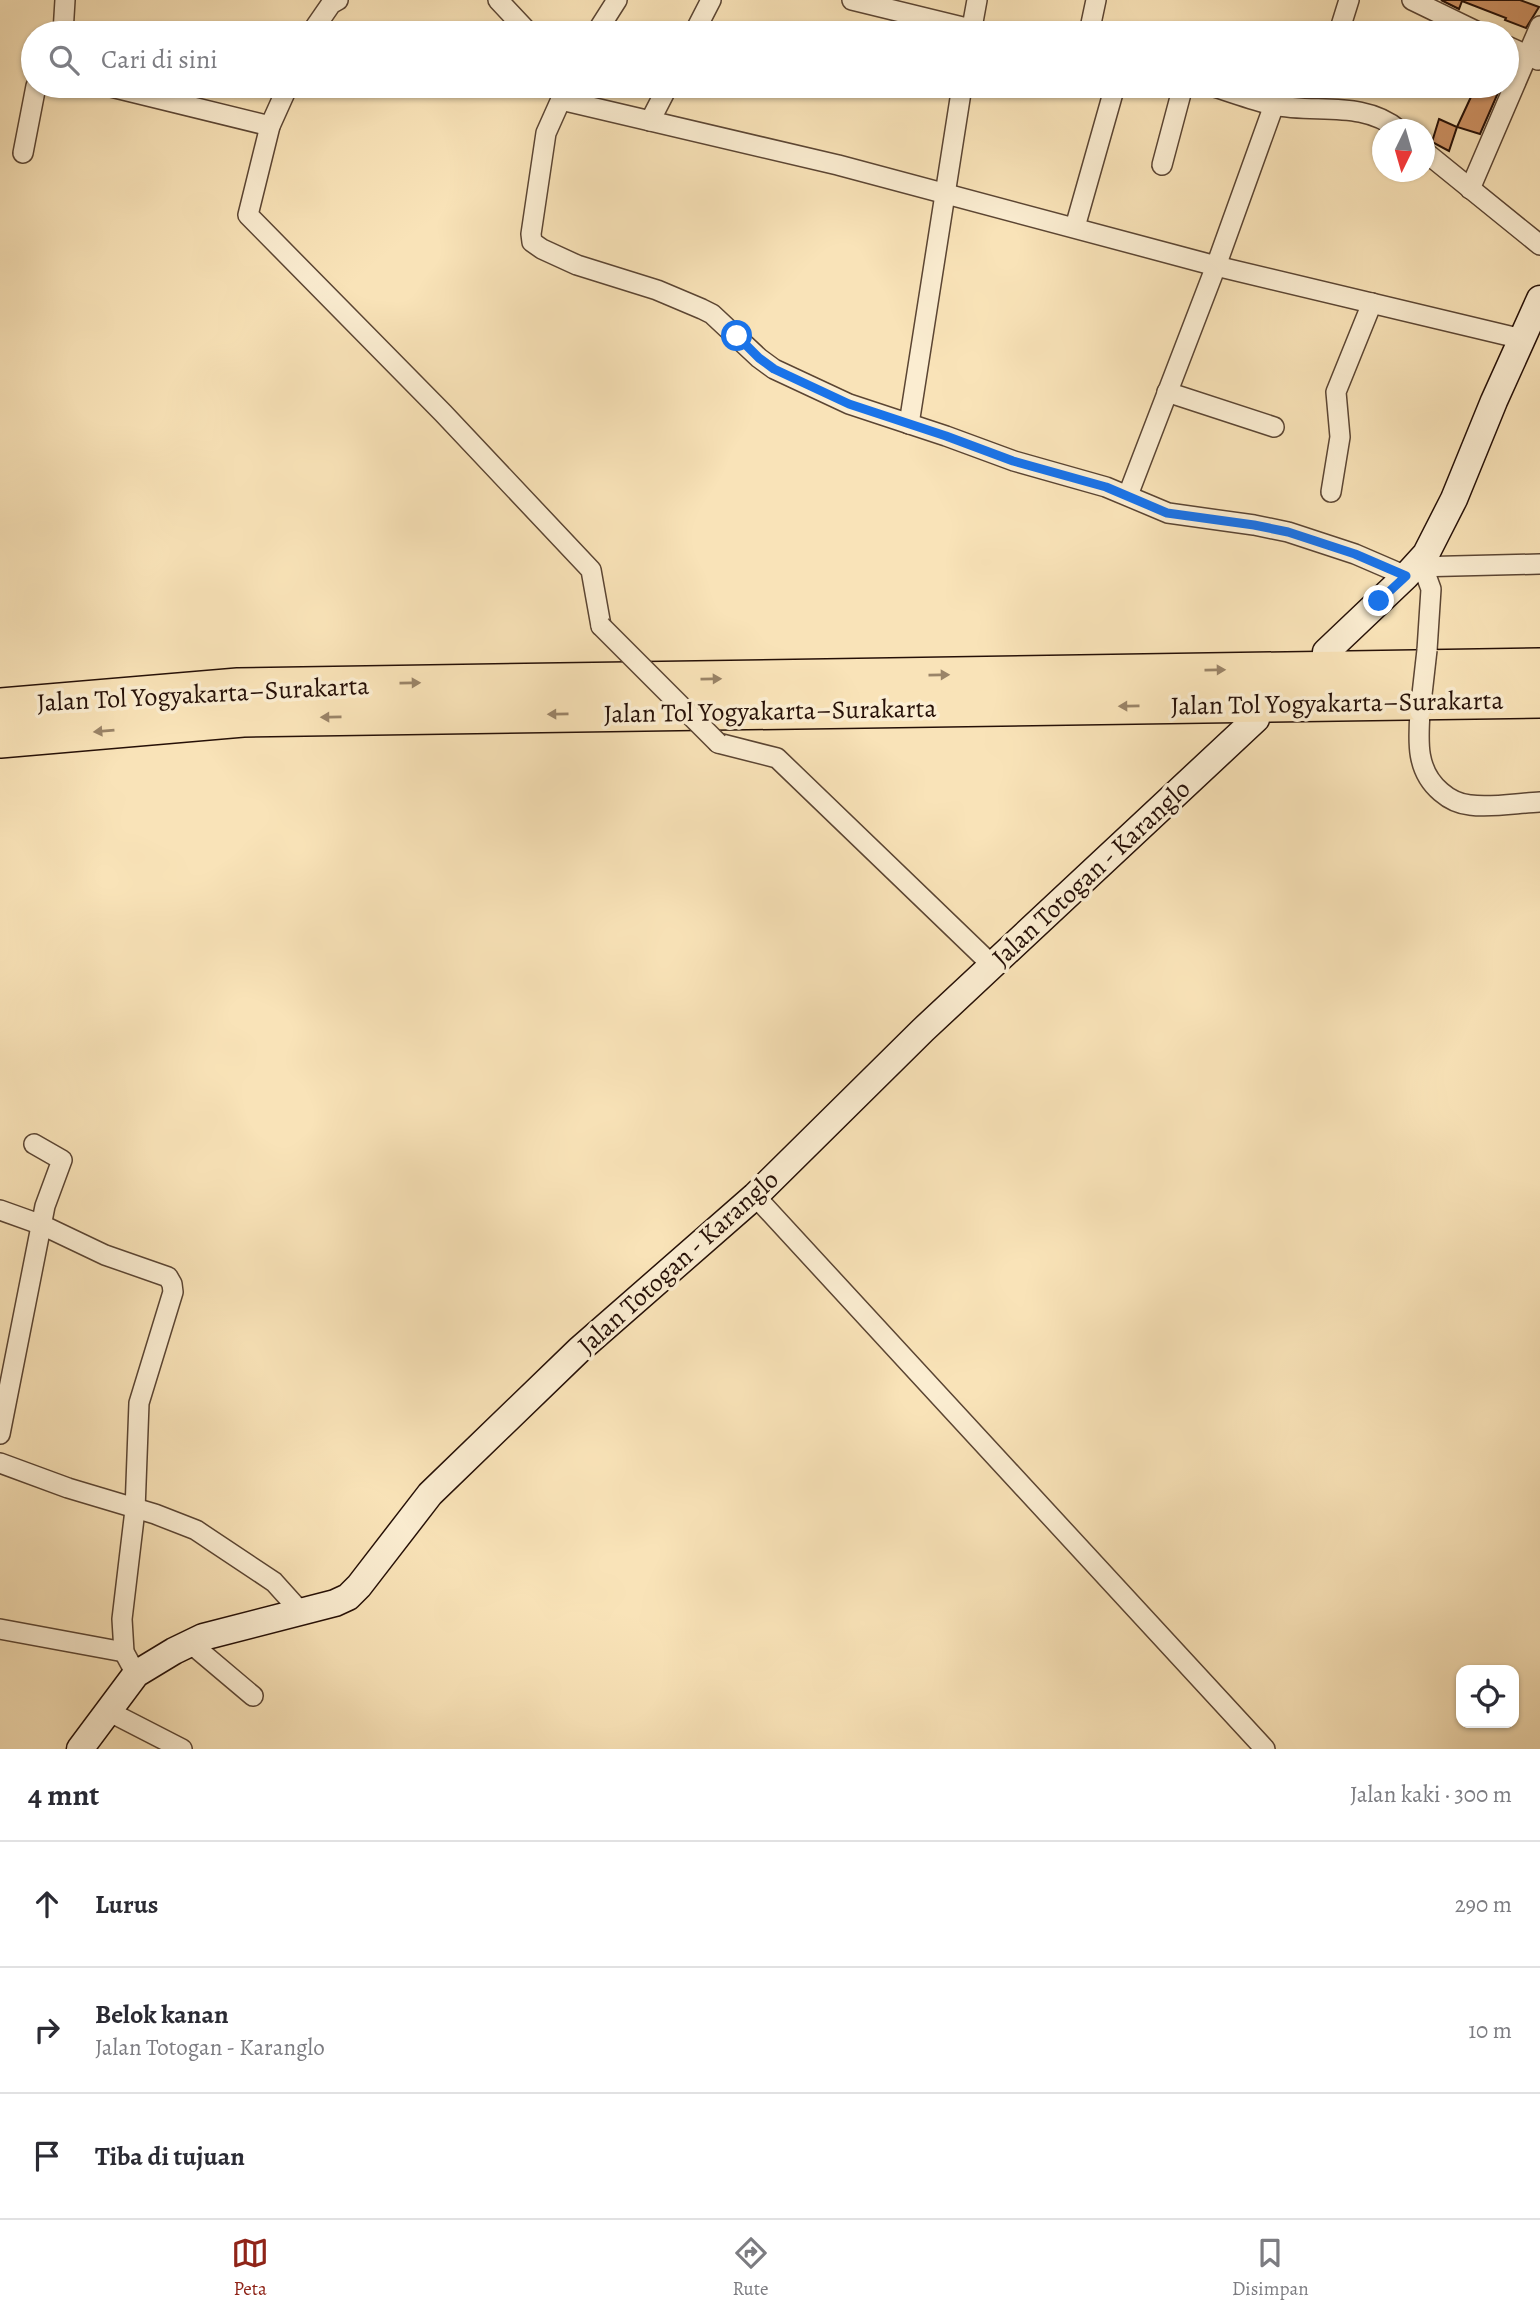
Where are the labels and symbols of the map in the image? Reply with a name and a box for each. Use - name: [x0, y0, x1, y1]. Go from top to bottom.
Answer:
- north arrow: [1372, 119, 1435, 182]
- route start: [721, 320, 752, 351]
- route end: [1363, 585, 1394, 616]
- one-way arrow: [1205, 665, 1227, 676]
- street label: Jalan Tol Yogyakarta–Surakarta: [36, 668, 370, 720]
- one-way arrow: [928, 669, 950, 681]
- one-way arrow: [701, 673, 723, 684]
- one-way arrow: [400, 678, 422, 689]
- street label: Jalan Tol Yogyakarta–Surakarta: [1170, 683, 1504, 723]
- street label: Jalan Tol Yogyakarta–Surakarta: [603, 691, 937, 731]
- one-way arrow: [1118, 700, 1140, 711]
- one-way arrow: [547, 708, 569, 720]
- one-way arrow: [320, 712, 342, 723]
- one-way arrow: [93, 726, 115, 737]
- street label: Jalan Totogan - Karanglo: [984, 772, 1198, 974]
- street label: Jalan Totogan - Karanglo: [570, 1162, 786, 1362]

